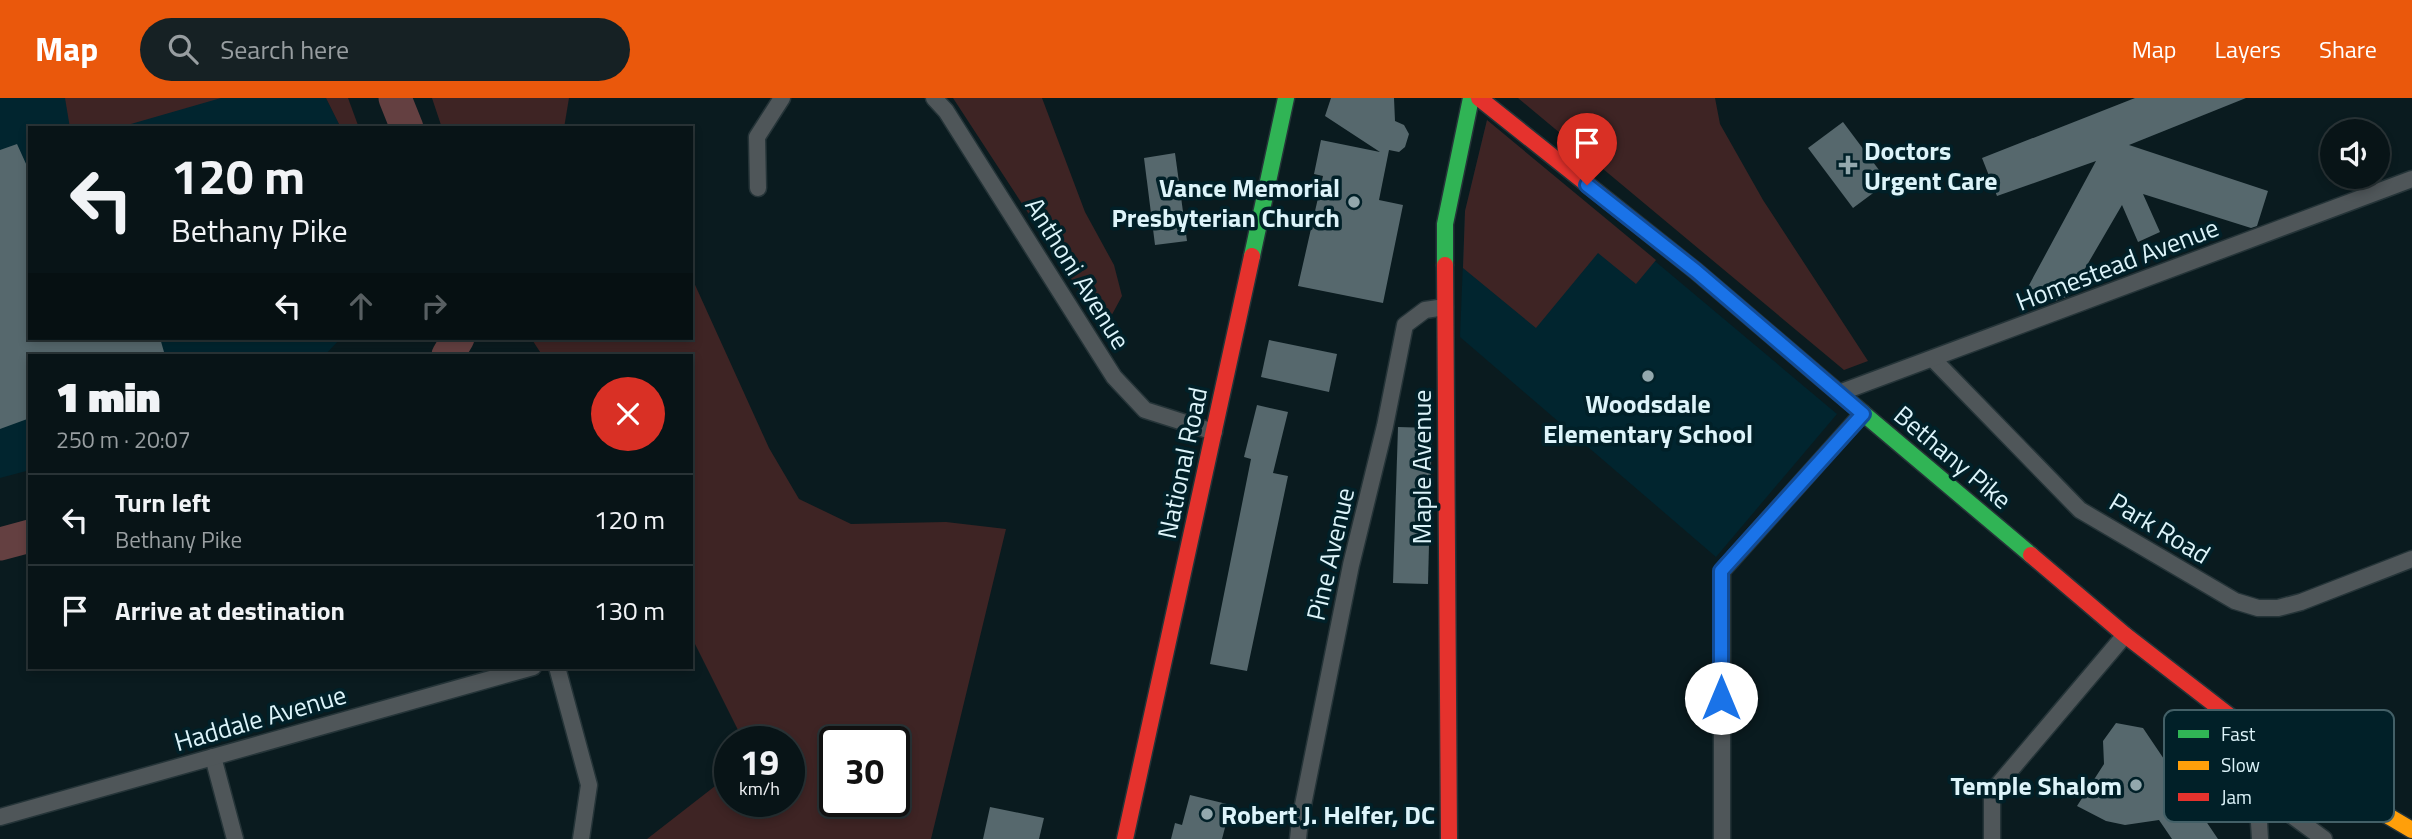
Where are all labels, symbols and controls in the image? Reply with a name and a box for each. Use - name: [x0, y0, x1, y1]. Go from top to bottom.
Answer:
- search box: [140, 18, 630, 81]
- text: Map: [35, 24, 98, 74]
- icon: search: [164, 30, 202, 68]
- text: Search here: [220, 30, 349, 69]
- text: Map: [2132, 31, 2177, 67]
- text: Layers: [2215, 31, 2281, 67]
- text: Share: [2319, 31, 2377, 67]
- pin: [1557, 113, 1617, 185]
- map controls: [2320, 119, 2390, 189]
- button: sound: [2320, 119, 2390, 189]
- icon: arrive: [1568, 124, 1606, 162]
- place label: Doctors Urgent Care: [1864, 131, 1998, 200]
- text: 120 m: [171, 138, 305, 213]
- icon: left: [56, 154, 147, 245]
- marker: Doctors Urgent Care: [1838, 155, 1858, 175]
- place label: Vance Memorial Presbyterian Church: [1112, 168, 1340, 237]
- street label: Anthoni Avenue: [1016, 189, 1140, 357]
- marker: Vance Memorial Presbyterian Church: [1346, 194, 1362, 210]
- text: Bethany Pike: [171, 206, 348, 254]
- street label: Homestead Avenue: [2010, 207, 2224, 321]
- icon: left: [269, 287, 307, 325]
- icon: ahead: [342, 287, 380, 325]
- icon: right: [415, 287, 453, 325]
- text: 1 min: [56, 364, 160, 428]
- marker: Woodsdale Elementary School: [1640, 368, 1656, 384]
- button: close: [591, 377, 665, 451]
- street label: National Road: [1147, 384, 1217, 542]
- place label: Woodsdale Elementary School: [1543, 384, 1753, 453]
- street label: Maple Avenue: [1402, 390, 1441, 544]
- street label: Bethany Pike: [1885, 396, 2021, 518]
- text: 250 m · 20:07: [56, 422, 191, 457]
- street label: Park Road: [2102, 482, 2218, 574]
- text: Turn left: [115, 483, 210, 522]
- street label: Pine Avenue: [1296, 484, 1364, 624]
- text: 120 m: [594, 500, 665, 539]
- icon: left: [56, 501, 94, 539]
- text: Bethany Pike: [115, 522, 242, 557]
- text: Arrive at destination: [115, 591, 345, 630]
- text: 130 m: [594, 591, 665, 630]
- icon: arrive: [56, 592, 94, 630]
- position arrow: [1684, 661, 1758, 735]
- street label: Haddale Avenue: [169, 675, 351, 761]
- legend: [2164, 710, 2394, 822]
- text: Fast: [2221, 719, 2256, 748]
- speed limit sign: 30: [819, 726, 910, 817]
- text: 19: [740, 735, 779, 789]
- text: Slow: [2221, 750, 2260, 779]
- place label: Temple Shalom: [1950, 766, 2122, 805]
- text: km/h: [739, 775, 780, 802]
- marker: Temple Shalom: [2128, 777, 2144, 793]
- text: Jam: [2221, 782, 2252, 811]
- place label: Robert J. Helfer, DC: [1221, 795, 1435, 834]
- marker: Robert J. Helfer, DC: [1199, 806, 1215, 822]

